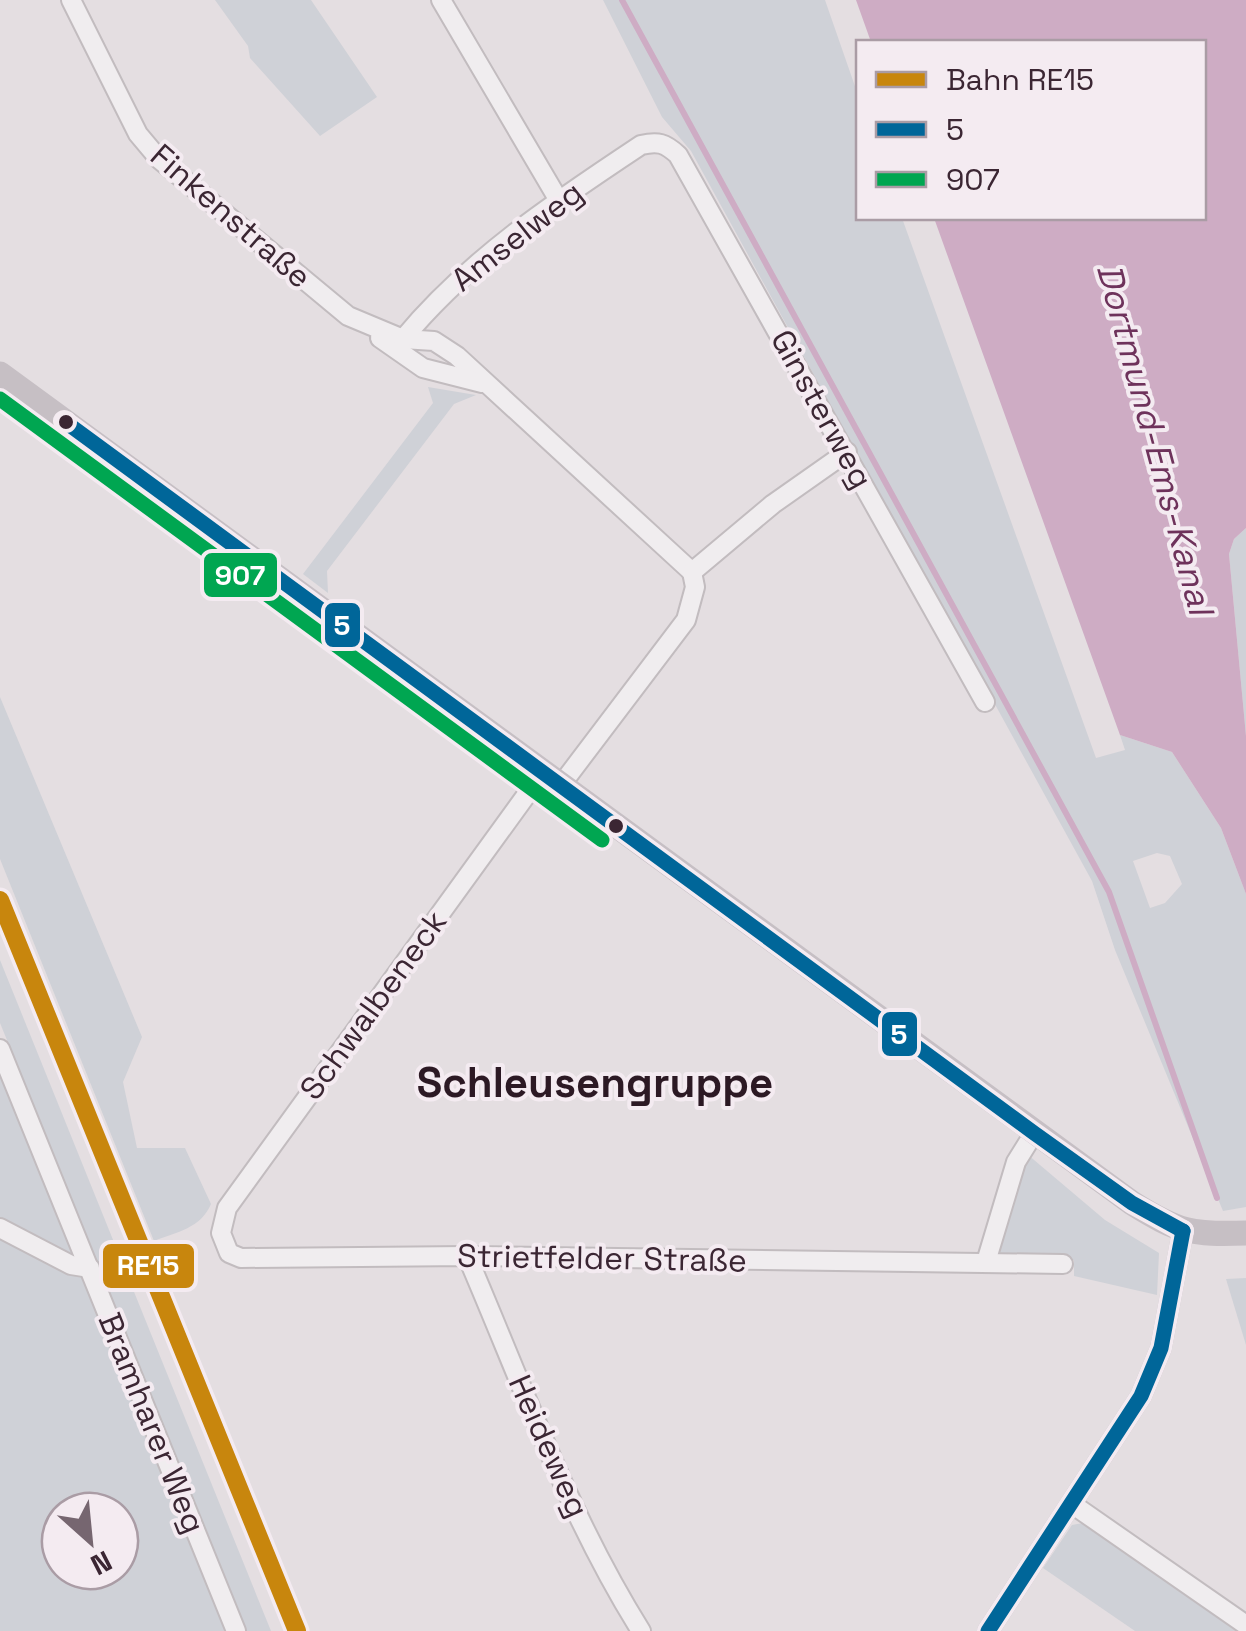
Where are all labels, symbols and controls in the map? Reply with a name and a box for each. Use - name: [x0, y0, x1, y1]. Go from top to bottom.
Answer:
- legend: [856, 40, 1206, 220]
- text: Bahn RE15: [946, 60, 1094, 99]
- text: 5: [946, 110, 964, 149]
- street label: Finkenstraße: [142, 135, 320, 297]
- text: 907: [946, 160, 1000, 199]
- street label: Amselweg: [443, 172, 591, 300]
- water label: Dortmund-Ems-Kanal: [1087, 259, 1224, 622]
- street label: Ginsterweg: [762, 323, 882, 495]
- unlabelled marker: [56, 412, 76, 432]
- line badge: 907: [202, 551, 279, 599]
- text: 907: [215, 557, 265, 593]
- line badge: 5: [323, 601, 362, 649]
- text: 5: [334, 607, 350, 643]
- unlabelled marker: [606, 816, 626, 836]
- street label: Schwalbeneck: [291, 903, 455, 1107]
- line badge: 5: [880, 1010, 919, 1058]
- text: 5: [891, 1016, 907, 1052]
- district label: Schleusengruppe: [417, 1056, 773, 1109]
- street label: Strietfelder Straße: [457, 1235, 747, 1281]
- line badge: RE15: [101, 1242, 196, 1290]
- text: RE15: [117, 1247, 179, 1283]
- street label: Bramharer Weg: [90, 1307, 214, 1539]
- street label: Heideweg: [500, 1369, 598, 1523]
- north arrow: [40, 1491, 140, 1591]
- text: N: [85, 1543, 118, 1584]

